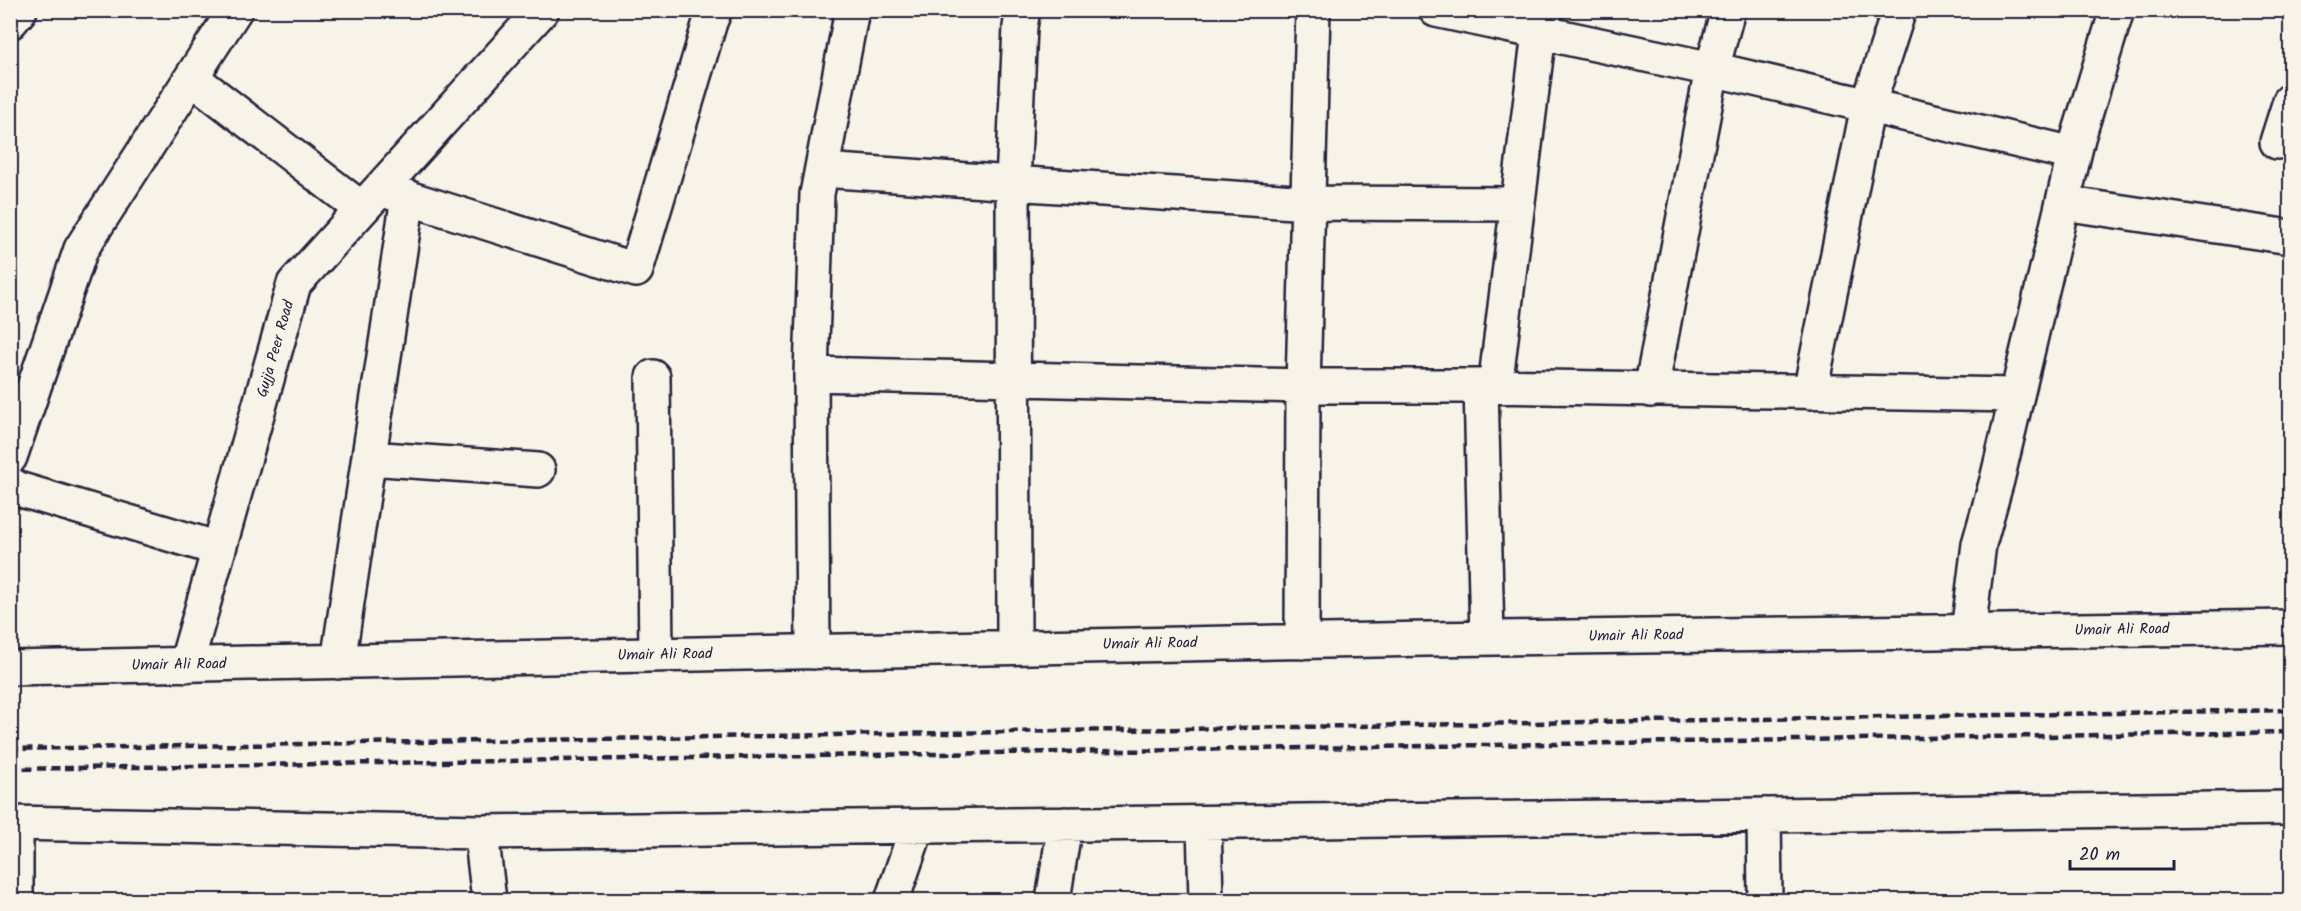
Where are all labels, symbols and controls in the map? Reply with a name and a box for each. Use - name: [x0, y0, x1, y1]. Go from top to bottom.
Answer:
- street label: Gujja Peer Road: [251, 297, 301, 400]
- street label: Umair Ali Road: [2074, 617, 2170, 643]
- street label: Umair Ali Road: [1588, 623, 1684, 649]
- street label: Umair Ali Road: [1102, 631, 1198, 657]
- street label: Umair Ali Road: [617, 642, 713, 668]
- street label: Umair Ali Road: [131, 652, 227, 678]
- scale bar: [2070, 833, 2174, 871]
- text: 20 m: [2079, 841, 2120, 870]

